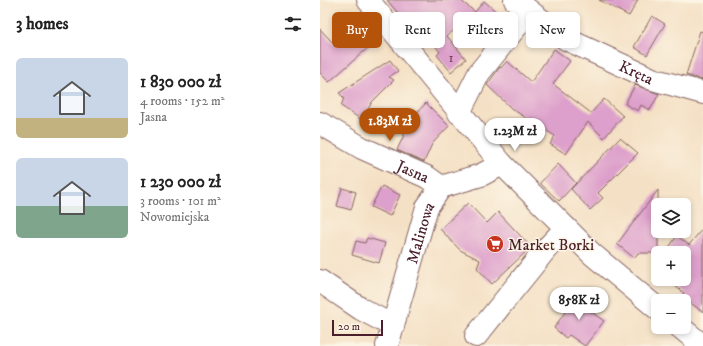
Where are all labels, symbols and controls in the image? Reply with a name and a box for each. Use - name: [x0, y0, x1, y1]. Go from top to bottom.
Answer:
- chip: Buy: [332, 12, 382, 48]
- chip: Rent: [390, 12, 445, 48]
- chip: Filters: [453, 12, 518, 48]
- chip: New: [526, 12, 580, 48]
- text: 3 homes: [16, 13, 69, 35]
- icon: filters: [282, 13, 304, 35]
- house number: 1: [448, 49, 454, 67]
- street label: Kręta: [616, 56, 657, 89]
- text: 1 830 000 zł: [140, 71, 221, 93]
- icon: home: [48, 74, 96, 122]
- text: 4 rooms · 152 m²: [140, 93, 224, 109]
- pin: 1.83M zł: [349, 108, 431, 142]
- text: Jasna: [140, 109, 167, 125]
- text: 1.83M zł: [368, 113, 412, 129]
- pin: 1.23M zł: [474, 118, 556, 152]
- text: 1.23M zł: [493, 123, 537, 139]
- street label: Jasna: [392, 155, 432, 188]
- text: 1 230 000 zł: [140, 171, 221, 193]
- icon: home: [48, 174, 96, 222]
- text: 3 rooms · 101 m²: [140, 193, 221, 209]
- street label: Malinowa: [402, 197, 439, 266]
- map controls: [651, 198, 691, 334]
- button: layers: [651, 198, 691, 238]
- text: Nowomiejska: [140, 209, 209, 225]
- supermarket icon: Market Borki: [485, 234, 505, 254]
- place label: Market Borki: [508, 235, 594, 255]
- button: +: [651, 246, 691, 286]
- pin: 858K zł: [542, 287, 616, 321]
- text: 858K zł: [559, 292, 599, 308]
- button: −: [651, 294, 691, 334]
- scale bar: [332, 318, 383, 337]
- text: 20 m: [338, 320, 360, 334]

